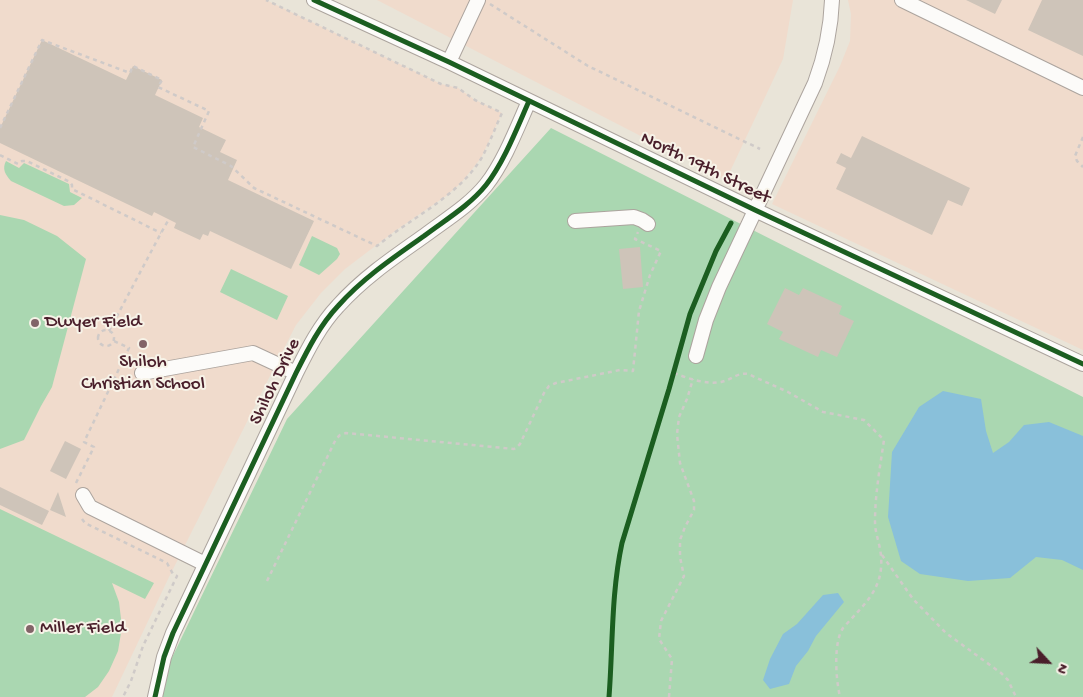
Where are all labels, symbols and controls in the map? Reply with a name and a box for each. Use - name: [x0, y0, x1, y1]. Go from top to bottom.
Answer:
- street label: North 19th Street: [636, 128, 774, 210]
- place label: Dwyer Field: [45, 312, 141, 334]
- marker: Dwyer Field: [29, 317, 41, 329]
- street label: Shiloh Drive: [245, 335, 307, 429]
- marker: Shiloh Christian School: [137, 338, 149, 350]
- place label: Shiloh Christian School: [81, 352, 205, 396]
- place label: Miller Field: [40, 618, 126, 640]
- marker: Miller Field: [24, 623, 36, 635]
- north arrow: [1023, 637, 1073, 687]
- text: N: [1052, 661, 1072, 676]

